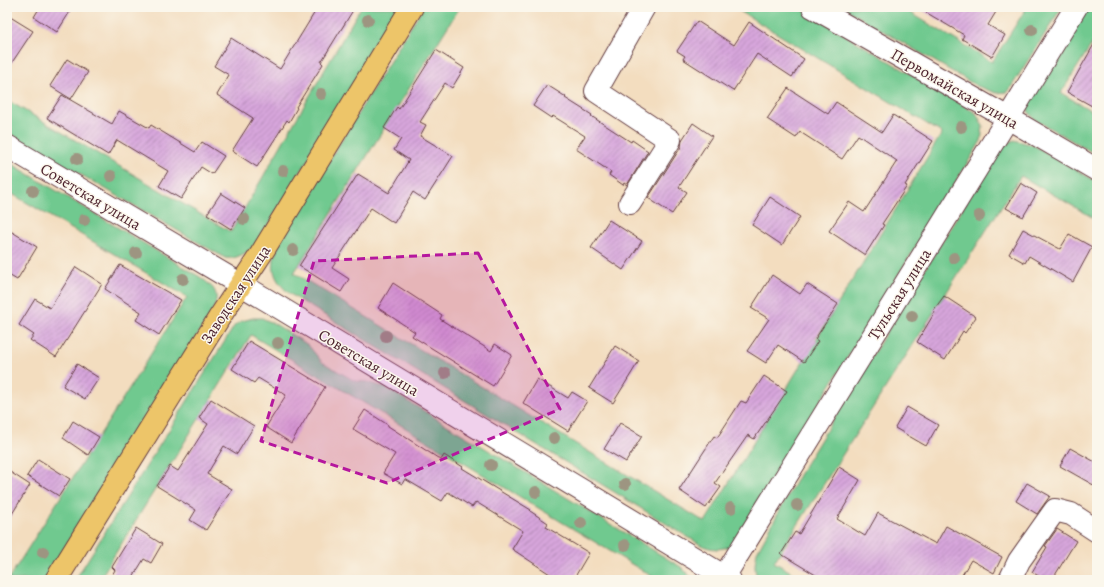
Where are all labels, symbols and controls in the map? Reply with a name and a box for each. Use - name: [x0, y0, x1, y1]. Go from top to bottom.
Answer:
- street label: Первомайская улица: [887, 43, 1023, 135]
- street label: Советская улица: [36, 158, 145, 236]
- street label: Заводская улица: [196, 240, 276, 348]
- street label: Тульская улица: [863, 244, 937, 345]
- street label: Советская улица: [314, 324, 423, 402]

